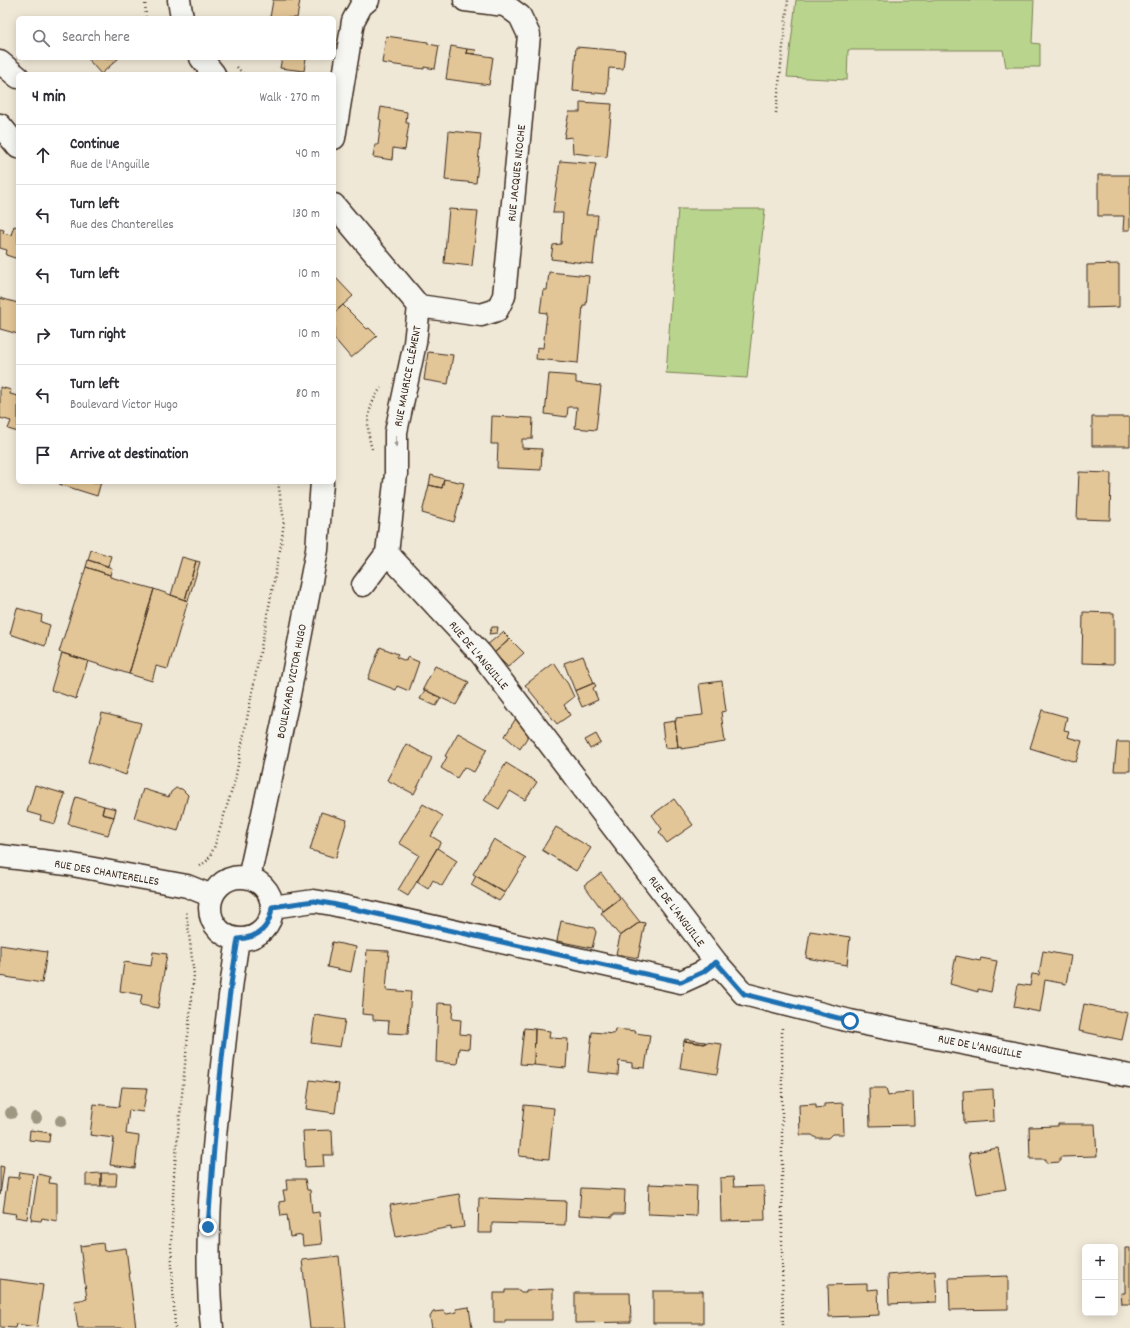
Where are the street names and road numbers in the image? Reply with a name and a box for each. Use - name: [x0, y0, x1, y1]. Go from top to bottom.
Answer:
- street label: RUE JACQUES NIOCHE: [504, 123, 531, 222]
- street label: RUE MAURICE CLÉMENT: [390, 324, 427, 428]
- street label: RUE DE L'ANGUILLE: [444, 618, 512, 694]
- street label: BOULEVARD VICTOR HUGO: [273, 622, 312, 740]
- street label: RUE DES CHANTERELLES: [53, 856, 160, 891]
- street label: RUE DE L'ANGUILLE: [643, 873, 708, 951]
- street label: RUE DE L'ANGUILLE: [936, 1031, 1023, 1064]

